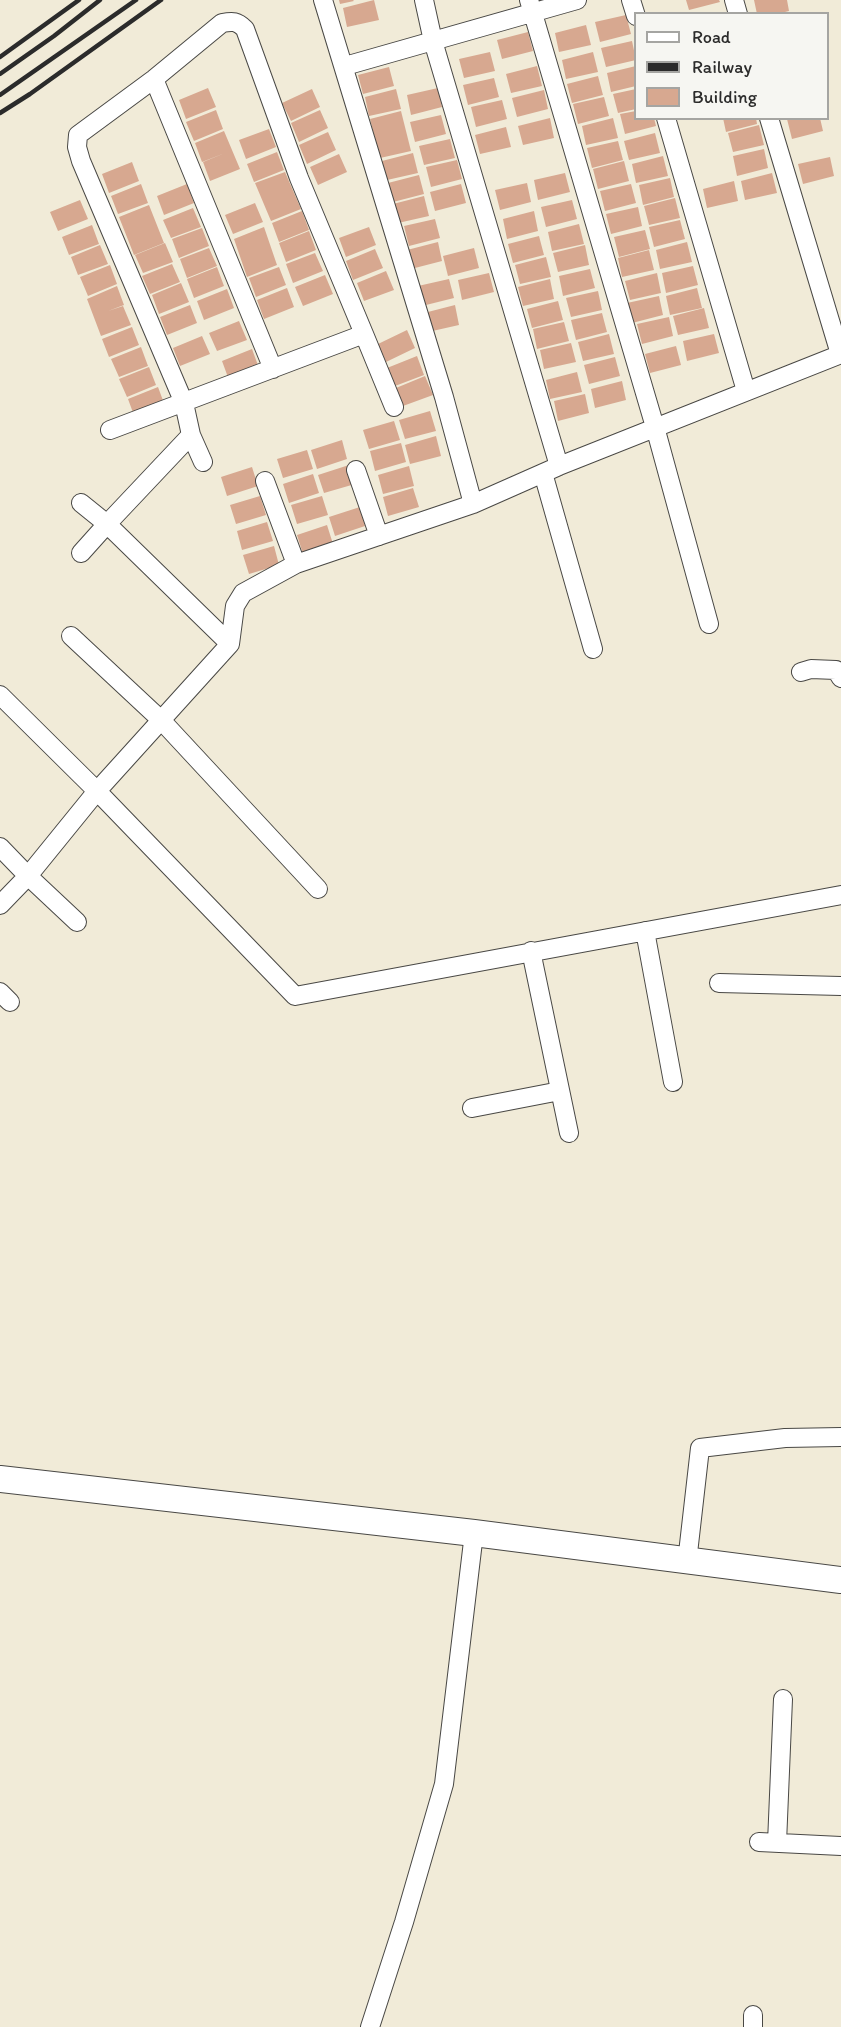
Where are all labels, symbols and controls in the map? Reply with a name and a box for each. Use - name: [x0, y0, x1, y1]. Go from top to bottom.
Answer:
- legend: [634, 12, 829, 120]
- text: Road: [692, 26, 731, 48]
- text: Railway: [692, 56, 752, 78]
- text: Building: [692, 86, 757, 108]

